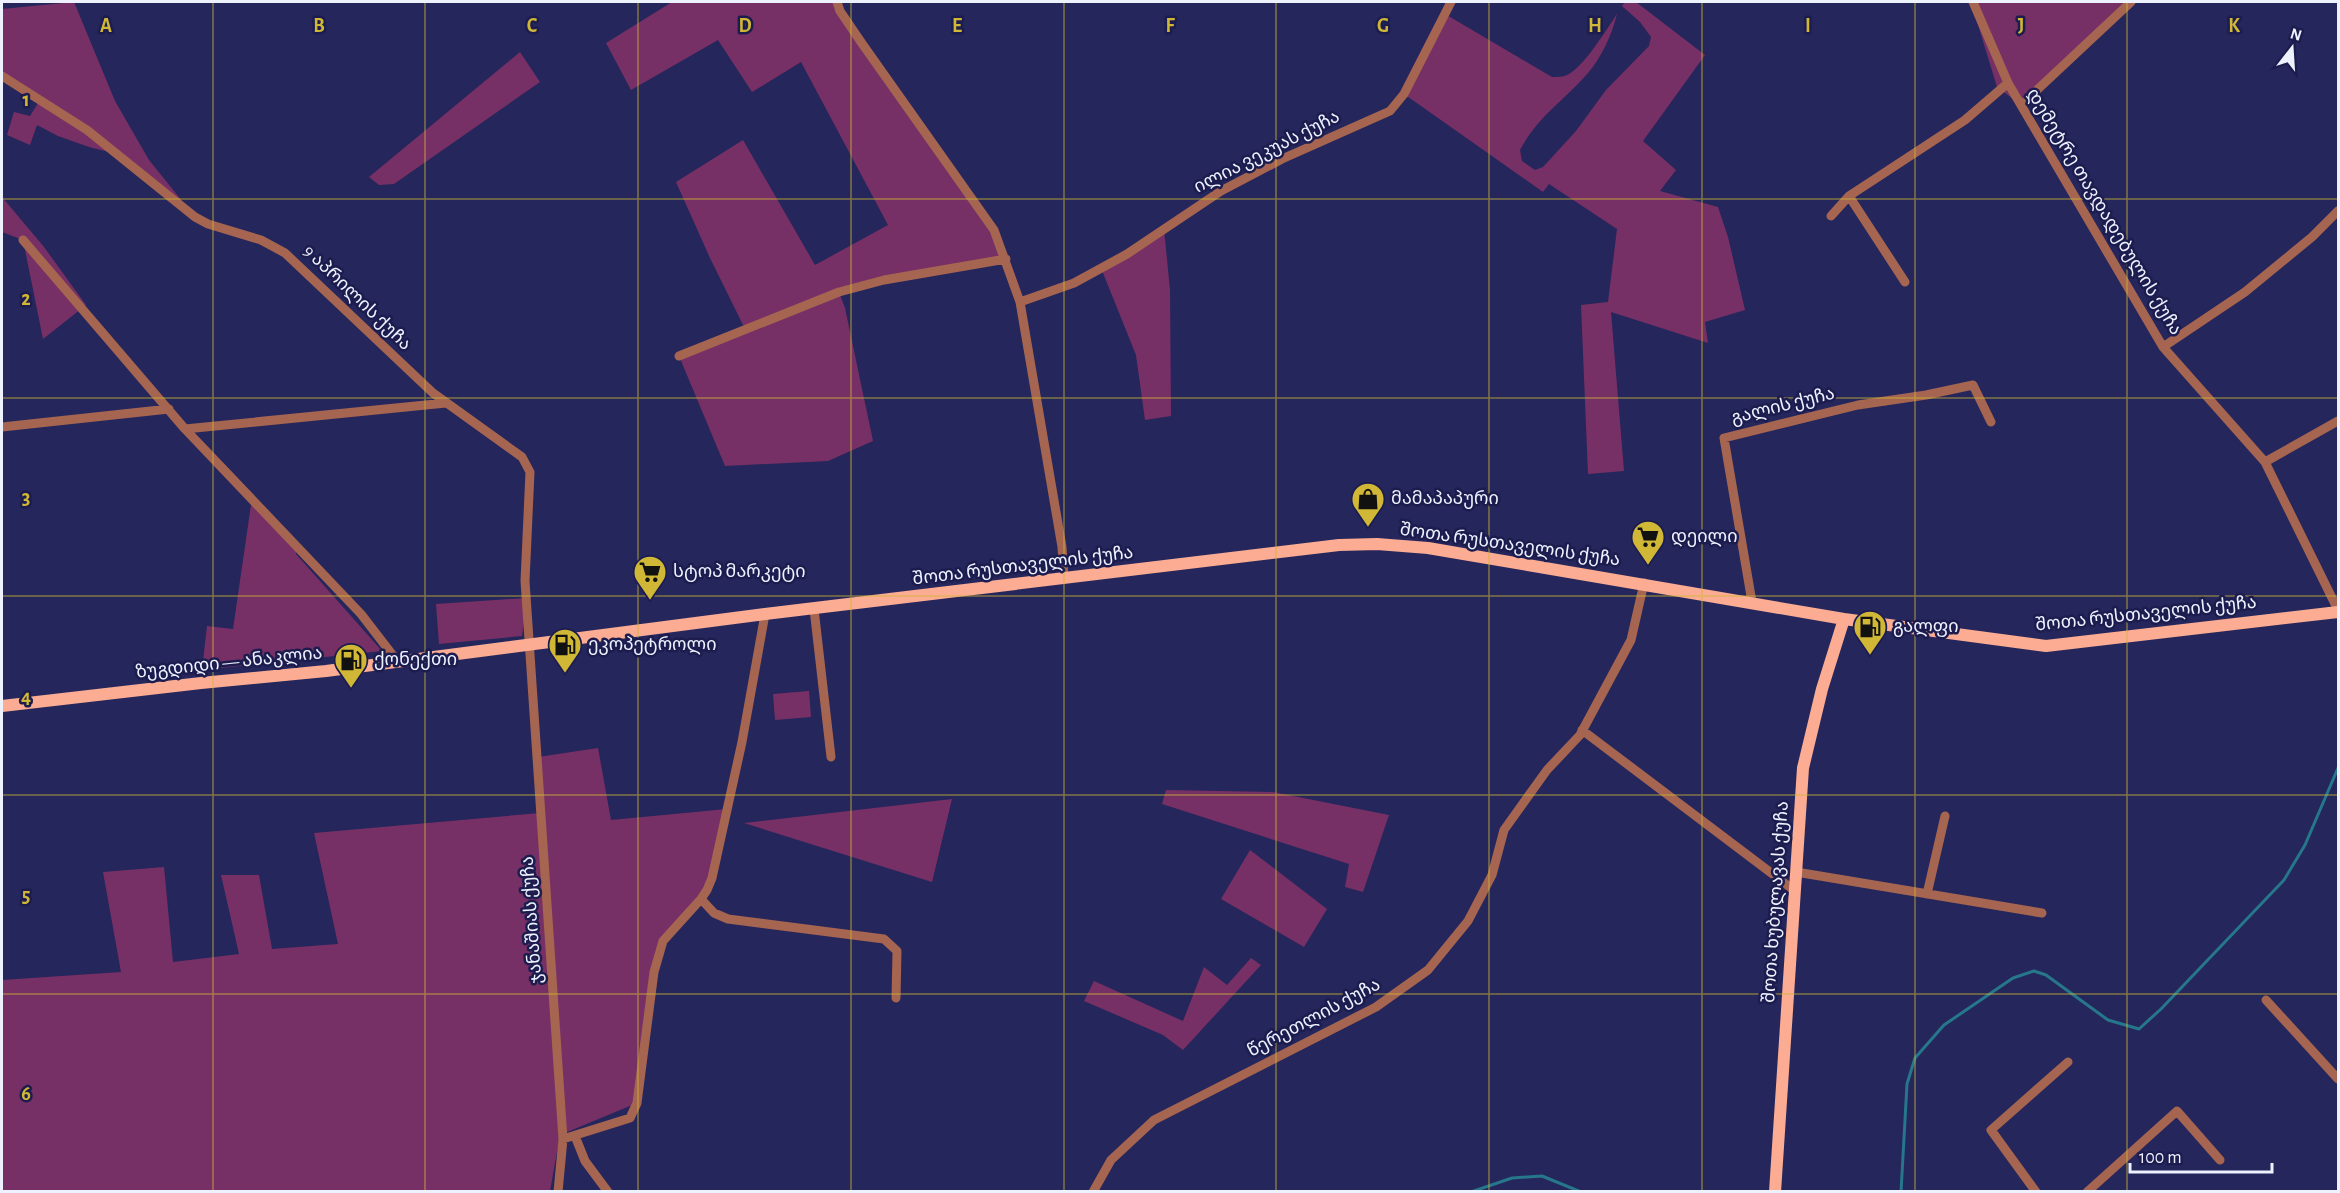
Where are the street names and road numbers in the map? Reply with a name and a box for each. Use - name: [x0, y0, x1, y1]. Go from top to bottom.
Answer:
- street label: დემეტრე თავდადებულის ქუჩა: [2022, 85, 2186, 339]
- street label: ილია ვეკუას ქუჩა: [1191, 107, 1343, 197]
- street label: 9 აპრილის ქუჩა: [299, 241, 415, 355]
- street label: გალის ქუჩა: [1729, 384, 1837, 429]
- street label: შოთა რუსთაველის ქუჩა: [1399, 520, 1621, 570]
- street label: შოთა რუსთაველის ქუჩა: [912, 543, 1134, 589]
- street label: შოთა რუსთაველის ქუჩა: [2034, 592, 2258, 636]
- street label: ზუგდიდი — ანაკლია: [135, 644, 323, 683]
- street label: შოთა ხუბულავას ქუჩა: [1760, 800, 1793, 1004]
- street label: ჯანაშიას ქუჩა: [519, 856, 546, 984]
- street label: წერეთლის ქუჩა: [1244, 975, 1384, 1061]

